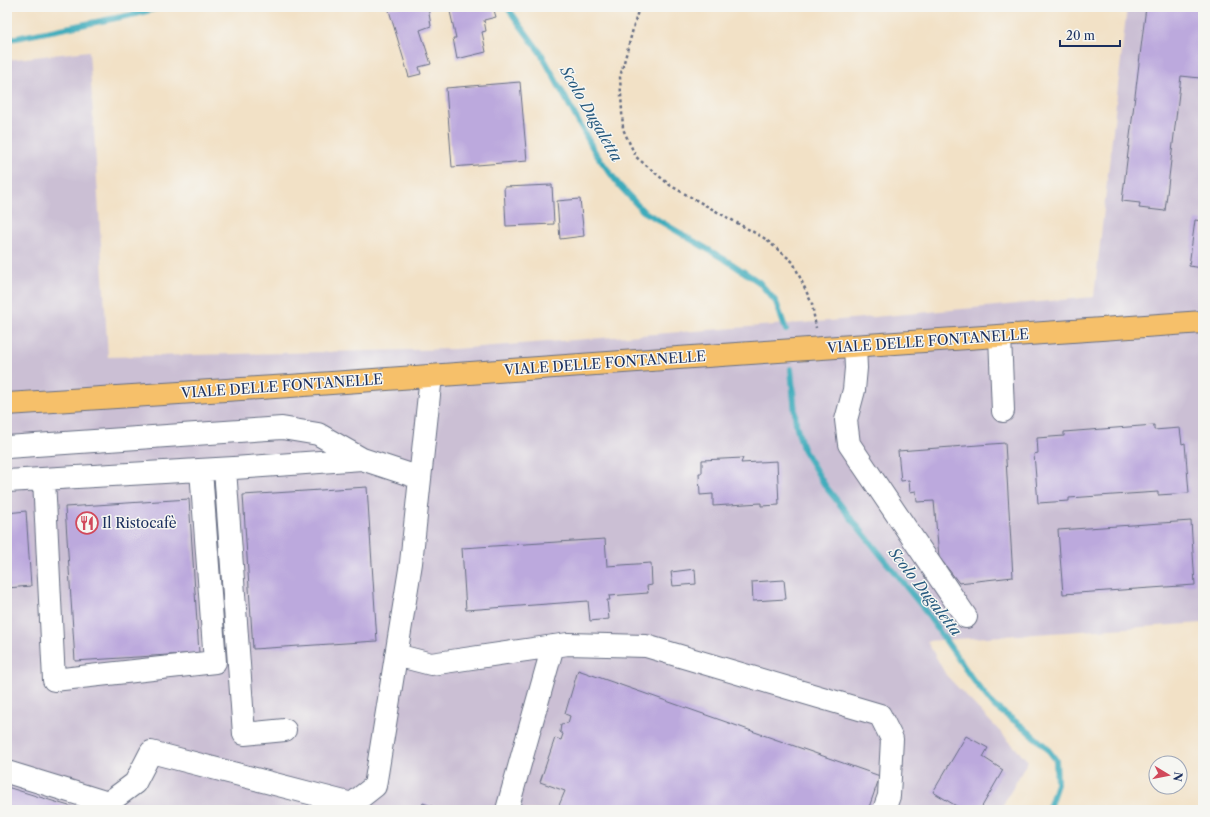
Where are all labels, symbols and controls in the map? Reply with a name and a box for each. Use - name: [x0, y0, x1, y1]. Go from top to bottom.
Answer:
- scale bar: [1060, 22, 1120, 48]
- text: 20 m: [1066, 28, 1095, 43]
- water label: Scolo Dugaletta: [556, 62, 626, 165]
- street label: VIALE DELLE FONTANELLE: [826, 325, 1029, 357]
- street label: VIALE DELLE FONTANELLE: [503, 347, 706, 379]
- street label: VIALE DELLE FONTANELLE: [180, 370, 383, 402]
- restaurant icon: Il Ristocafè: [74, 510, 100, 536]
- place label: Il Ristocafè: [102, 514, 177, 532]
- water label: Scolo Dugaletta: [884, 543, 966, 640]
- north arrow: [1148, 755, 1188, 795]
- text: N: [1170, 771, 1186, 783]

